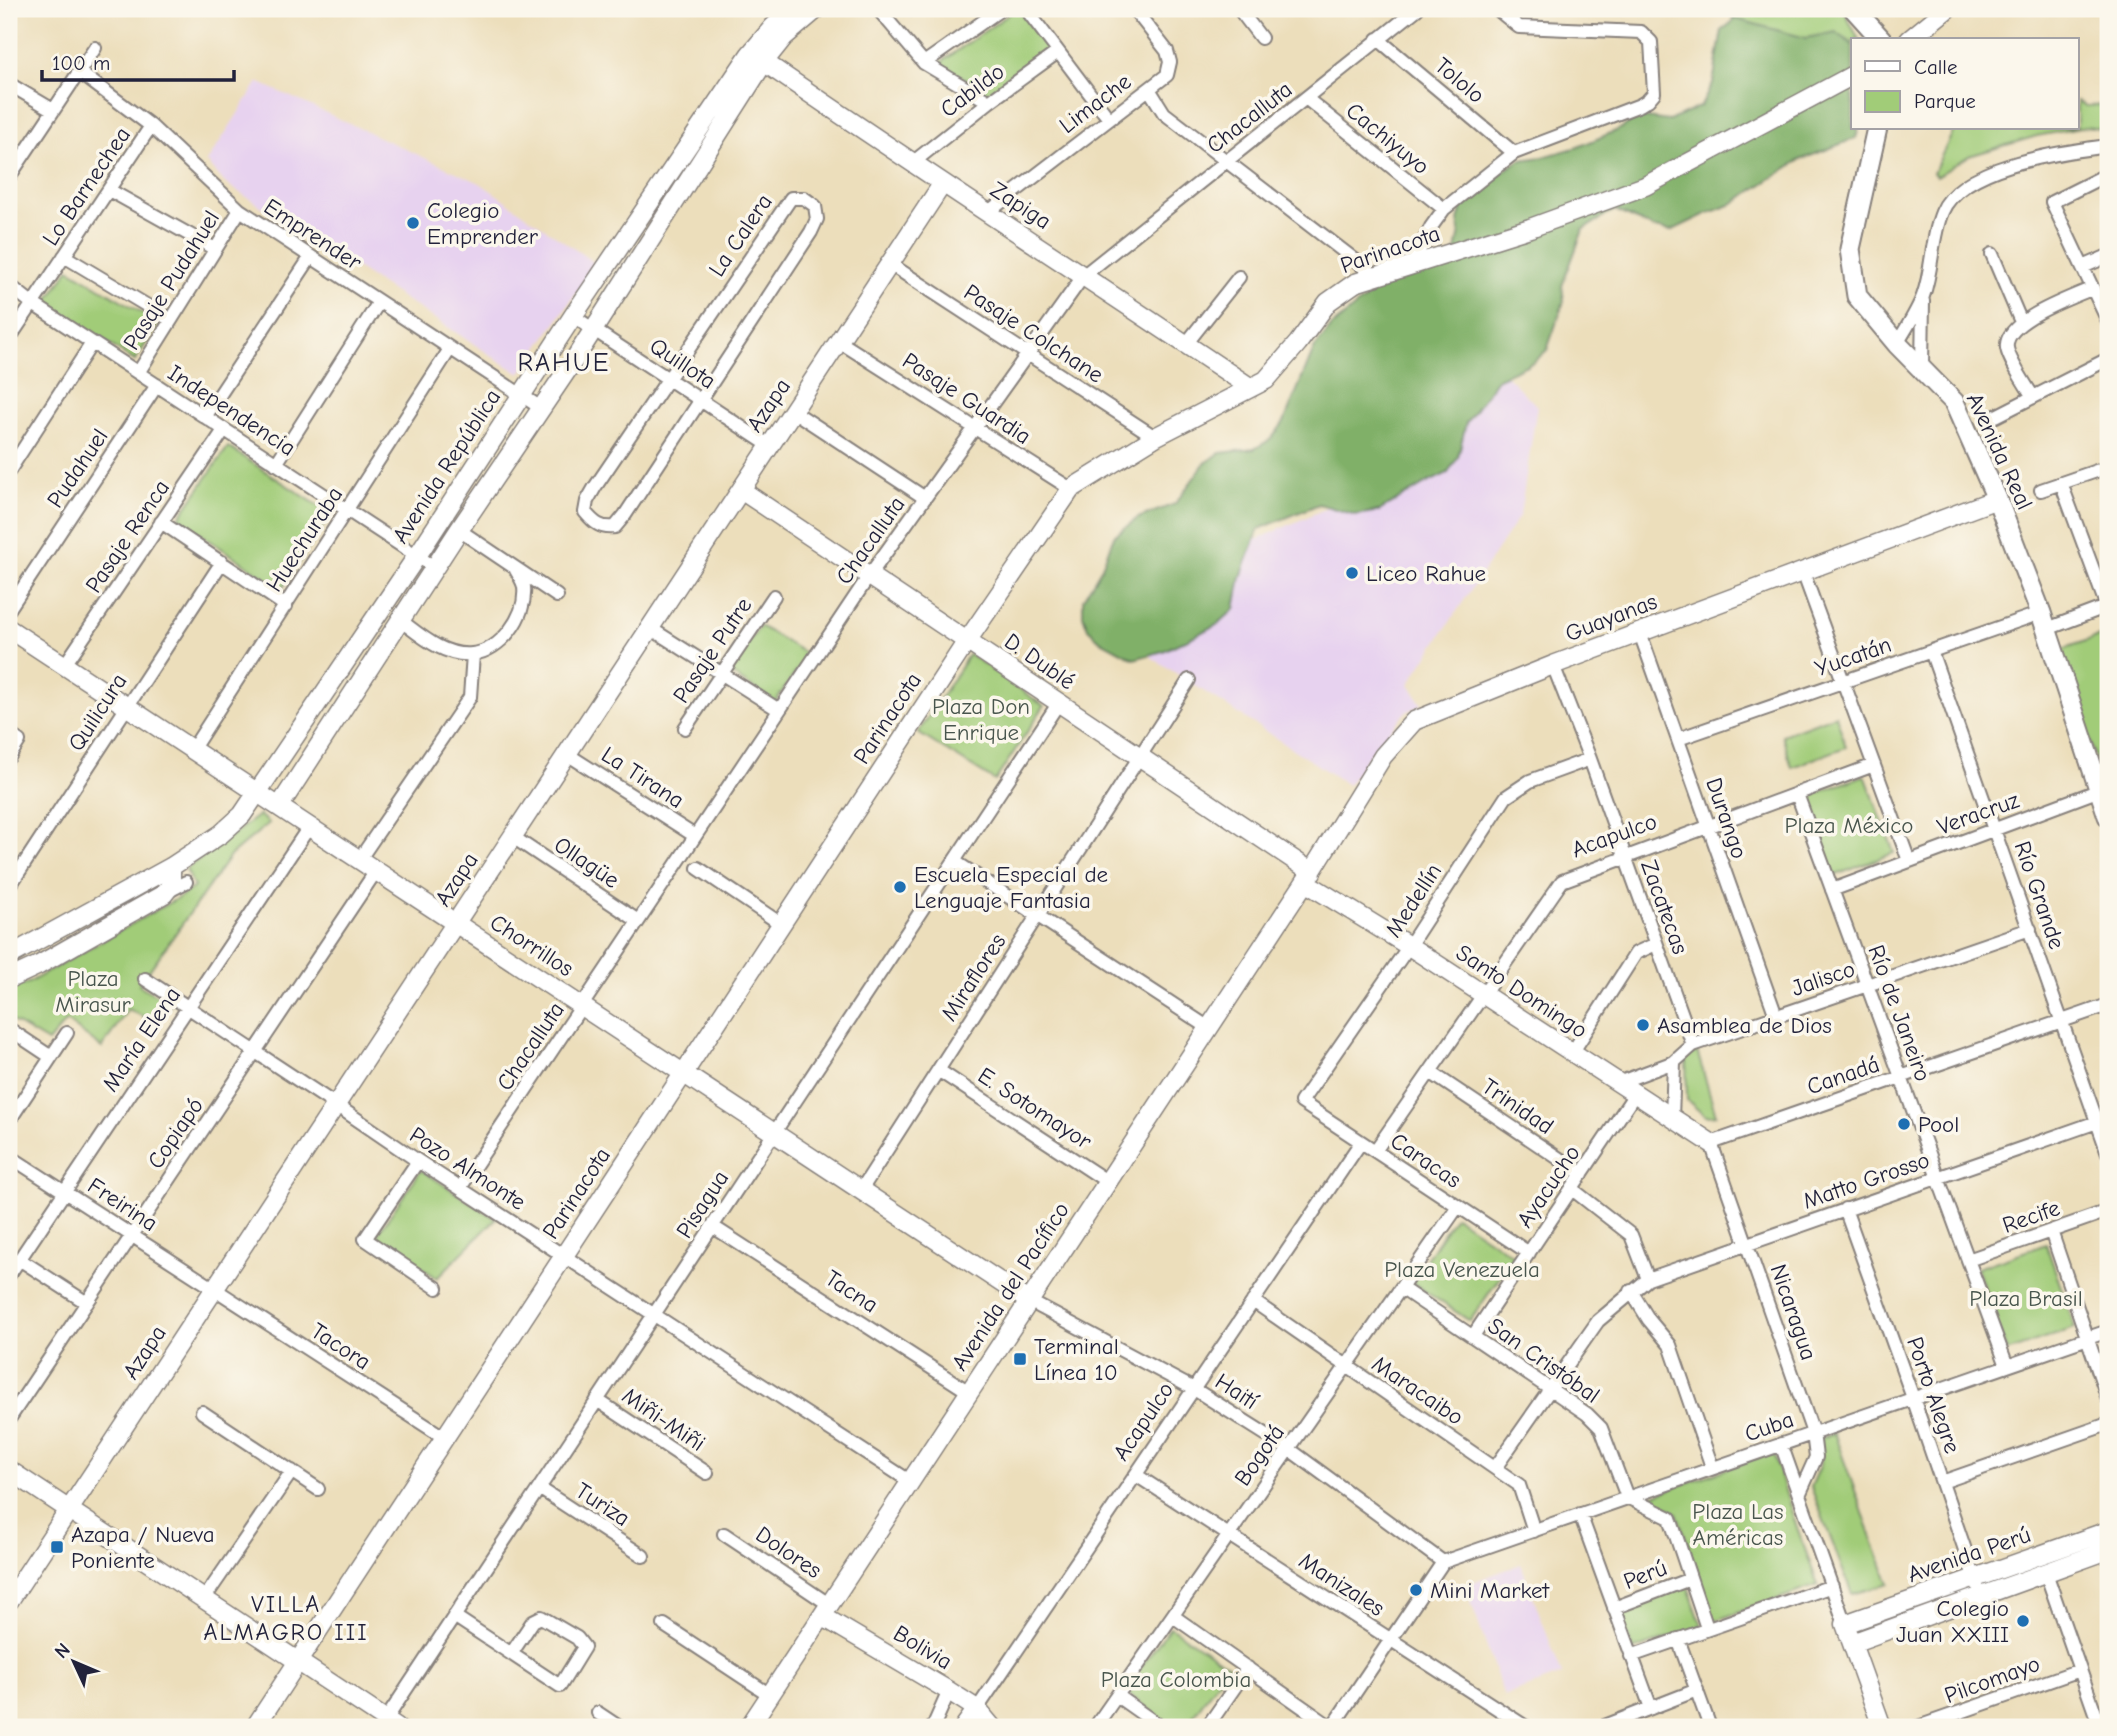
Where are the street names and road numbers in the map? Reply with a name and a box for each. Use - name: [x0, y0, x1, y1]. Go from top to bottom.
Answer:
- street label: Tololo: [1429, 52, 1490, 109]
- street label: Cabildo: [935, 58, 1010, 123]
- street label: Limache: [1054, 68, 1136, 139]
- street label: Chacalluta: [1201, 76, 1297, 159]
- street label: Cachiyuyo: [1341, 97, 1435, 180]
- street label: Lo Barnechea: [37, 122, 136, 251]
- street label: Zapiga: [985, 176, 1056, 235]
- street label: La Calera: [703, 189, 778, 282]
- street label: Emprender: [259, 193, 367, 276]
- street label: Pasaje Pudahuel: [118, 206, 225, 355]
- street label: Parinacota: [1337, 220, 1444, 279]
- street label: Pasaje Colchane: [959, 278, 1108, 388]
- street label: Quillota: [645, 332, 721, 395]
- street label: Pasaje Guardia: [897, 347, 1036, 450]
- street label: Independencia: [163, 359, 301, 462]
- street label: Azapa: [741, 373, 796, 437]
- street label: Avenida República: [387, 384, 506, 548]
- street label: Avenida Real: [1961, 389, 2038, 514]
- street label: Pudahuel: [41, 424, 114, 513]
- street label: Pasaje Renca: [80, 475, 175, 598]
- street label: Huechuraba: [260, 482, 348, 597]
- street label: Chacalluta: [830, 491, 910, 589]
- street label: Guayanas: [1562, 588, 1661, 647]
- street label: Pasaje Putre: [667, 592, 757, 708]
- street label: D. Dublé: [999, 627, 1080, 695]
- street label: Yucatán: [1811, 631, 1895, 682]
- street label: Parinacota: [848, 667, 927, 769]
- street label: Quilicura: [62, 668, 132, 756]
- street label: La Tirana: [596, 741, 689, 814]
- street label: Durango: [1700, 774, 1753, 862]
- street label: Veracruz: [1934, 786, 2023, 841]
- street label: Acapulco: [1568, 808, 1660, 863]
- street label: Ollagüe: [549, 831, 624, 894]
- street label: Río Grande: [2008, 838, 2071, 953]
- street label: Azapa: [429, 847, 484, 911]
- street label: Zacatecas: [1635, 856, 1694, 958]
- street label: Medellín: [1380, 858, 1447, 942]
- street label: Chorrillos: [485, 909, 578, 982]
- street label: Miraflores: [935, 929, 1012, 1026]
- street label: Santo Domingo: [1451, 939, 1592, 1044]
- street label: Río de Janeiro: [1862, 941, 1937, 1085]
- street label: Jalisco: [1788, 955, 1858, 1002]
- street label: María Elena: [97, 982, 186, 1097]
- street label: Chacalluta: [491, 997, 570, 1096]
- street label: Canadá: [1803, 1051, 1883, 1100]
- street label: E. Sotomayor: [973, 1062, 1097, 1156]
- street label: Trinidad: [1477, 1073, 1559, 1140]
- street label: Copiapó: [142, 1093, 209, 1174]
- street label: Pozo Almonte: [405, 1121, 531, 1216]
- street label: Caracas: [1385, 1127, 1466, 1194]
- street label: Ayacucho: [1511, 1140, 1586, 1233]
- street label: Parinacota: [537, 1142, 616, 1244]
- street label: Matto Grosso: [1799, 1146, 1933, 1215]
- street label: Pisagua: [671, 1165, 734, 1243]
- street label: Freirina: [83, 1172, 163, 1237]
- street label: Recife: [1999, 1194, 2063, 1239]
- street label: Avenida del Pacífico: [946, 1197, 1075, 1375]
- street label: Nicaragua: [1765, 1261, 1823, 1364]
- street label: Tacna: [820, 1264, 883, 1318]
- street label: San Cristóbal: [1483, 1312, 1605, 1409]
- street label: Tacora: [306, 1317, 376, 1376]
- street label: Azapa: [117, 1320, 172, 1384]
- street label: Porto Alegre: [1901, 1333, 1966, 1457]
- street label: Maracaibo: [1367, 1350, 1469, 1431]
- street label: Haití: [1210, 1368, 1264, 1416]
- street label: Acapulco: [1107, 1377, 1179, 1466]
- street label: Miñi-Miñi: [617, 1382, 710, 1457]
- street label: Cuba: [1741, 1406, 1797, 1447]
- street label: Bogotá: [1229, 1420, 1290, 1491]
- street label: Turiza: [570, 1477, 635, 1532]
- street label: Dolores: [751, 1521, 827, 1584]
- street label: Avenida Perú: [1904, 1521, 2034, 1588]
- street label: Manizales: [1294, 1547, 1390, 1622]
- street label: Perú: [1620, 1554, 1671, 1595]
- street label: Bolivia: [889, 1620, 957, 1675]
- street label: Pilcomayo: [1941, 1650, 2043, 1709]

